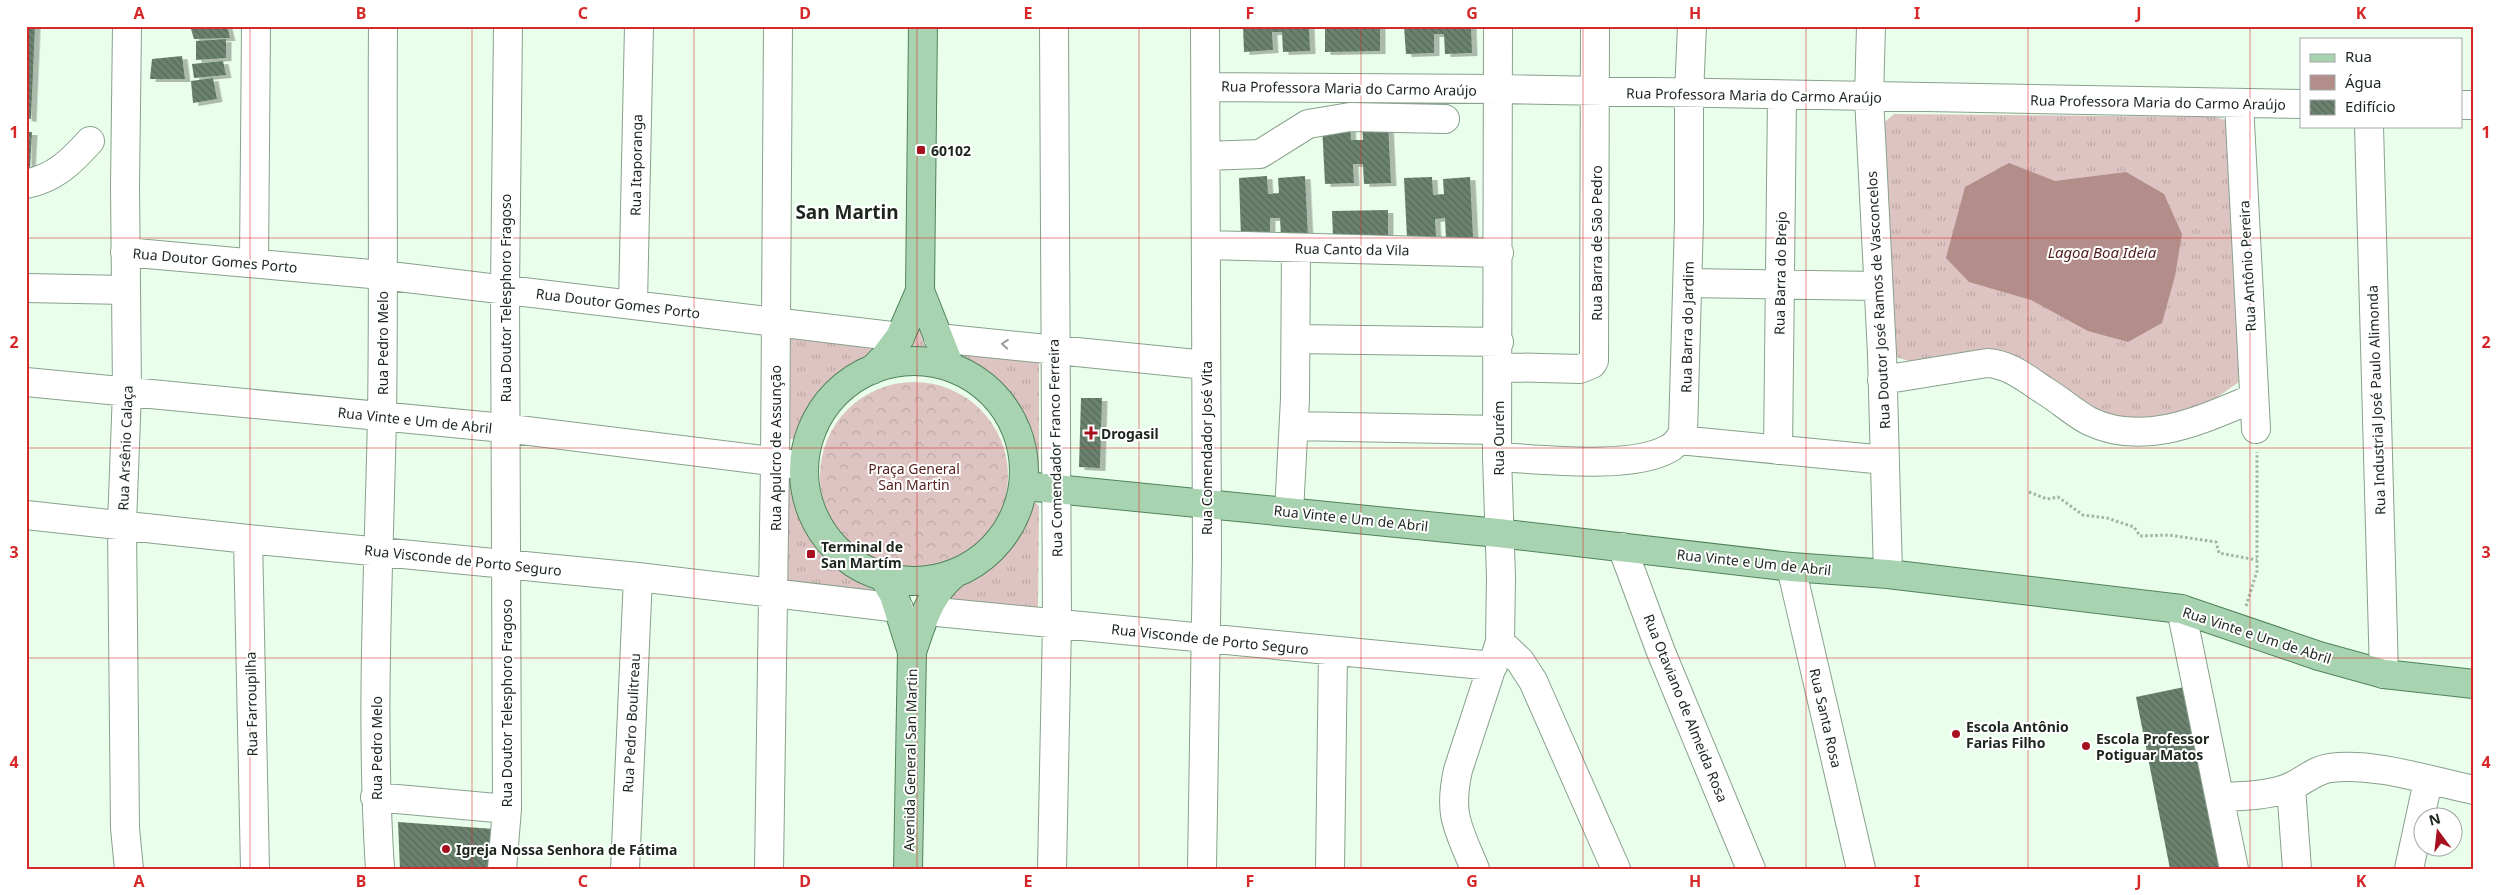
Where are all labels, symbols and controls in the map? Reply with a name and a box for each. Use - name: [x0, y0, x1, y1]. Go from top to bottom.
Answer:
- text: A: [133, 2, 145, 24]
- text: B: [356, 2, 366, 24]
- text: C: [578, 2, 588, 24]
- text: D: [799, 2, 811, 24]
- text: E: [1024, 2, 1033, 24]
- text: F: [1246, 2, 1254, 24]
- text: G: [1466, 2, 1478, 24]
- text: H: [1689, 2, 1701, 24]
- text: I: [1914, 2, 1920, 24]
- text: J: [2134, 2, 2142, 24]
- text: K: [2356, 2, 2367, 24]
- legend: [2300, 38, 2462, 128]
- text: Rua: [2345, 46, 2372, 66]
- text: Água: [2345, 72, 2382, 92]
- street label: Rua Professora Maria do Carmo Araújo: [1221, 76, 1477, 100]
- street label: Rua Professora Maria do Carmo Araújo: [1626, 83, 1882, 107]
- street label: Rua Professora Maria do Carmo Araújo: [2030, 90, 2286, 114]
- text: Edifício: [2345, 96, 2396, 116]
- street label: Rua Itaporanga: [626, 114, 646, 216]
- text: 1: [9, 121, 19, 143]
- text: 1: [2481, 121, 2491, 143]
- place label: 60102: [931, 141, 971, 160]
- marker: 60102: [915, 144, 927, 156]
- street label: Rua Barra de São Pedro: [1587, 165, 1606, 321]
- street label: Rua Doutor José Ramos de Vasconcelos: [1862, 170, 1894, 429]
- street label: Rua Doutor Telesphoro Fragoso: [496, 194, 515, 402]
- district label: San Martin: [795, 199, 899, 225]
- street label: Rua Antônio Pereira: [2234, 200, 2260, 332]
- street label: Rua Barra do Brejo: [1769, 211, 1791, 335]
- street label: Rua Canto da Vila: [1294, 238, 1410, 260]
- water label: Lagoa Boa Ideia: [2048, 242, 2157, 262]
- street label: Rua Doutor Gomes Porto: [132, 243, 298, 277]
- street label: Rua Barra do Jardim: [1676, 261, 1698, 393]
- street label: Rua Doutor Gomes Porto: [535, 283, 701, 323]
- street label: Rua Industrial José Paulo Alimonda: [2362, 285, 2390, 515]
- street label: Rua Pedro Melo: [373, 291, 392, 395]
- text: 2: [9, 331, 19, 353]
- text: 2: [2481, 331, 2491, 353]
- one-way arrow: [1001, 339, 1009, 350]
- street label: Rua Comendador Franco Ferreira: [1044, 339, 1066, 557]
- street label: Rua Comendador José Vita: [1197, 361, 1216, 535]
- street label: Rua Apulcro de Assunção: [766, 365, 785, 531]
- street label: Rua Arsênio Calaça: [113, 385, 137, 511]
- street label: Rua Ourém: [1489, 401, 1508, 475]
- street label: Rua Vinte e Um de Abril: [337, 402, 493, 438]
- place label: Drogasil: [1101, 424, 1159, 443]
- marker: Drogasil: [1085, 427, 1097, 439]
- park label: Praça General San Martin: [868, 459, 960, 494]
- street label: Rua Vinte e Um de Abril: [1273, 500, 1429, 536]
- place label: Terminal de San Martím: [821, 537, 903, 572]
- street label: Rua Visconde de Porto Seguro: [363, 540, 563, 580]
- text: 3: [9, 541, 19, 563]
- text: 3: [2481, 541, 2491, 563]
- street label: Rua Vinte e Um de Abril: [1676, 544, 1832, 580]
- marker: Terminal de San Martím: [805, 548, 817, 560]
- street label: Rua Doutor Telesphoro Fragoso: [497, 599, 516, 807]
- street label: Rua Vinte e Um de Abril: [2180, 602, 2334, 668]
- street label: Rua Otaviano de Almeida Rosa: [1640, 611, 1732, 805]
- street label: Rua Visconde de Porto Seguro: [1110, 619, 1310, 659]
- street label: Rua Farroupilha: [241, 651, 261, 757]
- street label: Rua Pedro Boulitreau: [618, 653, 644, 793]
- street label: Rua Santa Rosa: [1805, 666, 1847, 770]
- street label: Avenida General San Martin: [899, 668, 921, 852]
- street label: Rua Pedro Melo: [367, 696, 386, 800]
- place label: Escola Antônio Farias Filho: [1966, 717, 2069, 752]
- marker: Escola Antônio Farias Filho: [1950, 728, 1962, 740]
- place label: Escola Professor Potiguar Matos: [2096, 729, 2210, 764]
- marker: Escola Professor Potiguar Matos: [2080, 740, 2092, 752]
- text: 4: [9, 751, 19, 773]
- text: 4: [2481, 751, 2491, 773]
- north arrow: [2412, 808, 2462, 858]
- text: N: [2427, 808, 2442, 830]
- place label: Igreja Nossa Senhora de Fátima: [456, 840, 677, 859]
- marker: Igreja Nossa Senhora de Fátima: [440, 843, 452, 855]
- text: A: [133, 870, 145, 892]
- text: B: [356, 870, 366, 892]
- text: C: [578, 870, 588, 892]
- text: D: [799, 870, 811, 892]
- text: E: [1024, 870, 1033, 892]
- text: F: [1246, 870, 1254, 892]
- text: G: [1466, 870, 1478, 892]
- text: H: [1689, 870, 1701, 892]
- text: I: [1914, 870, 1920, 892]
- text: J: [2134, 870, 2142, 892]
- text: K: [2356, 870, 2367, 892]

